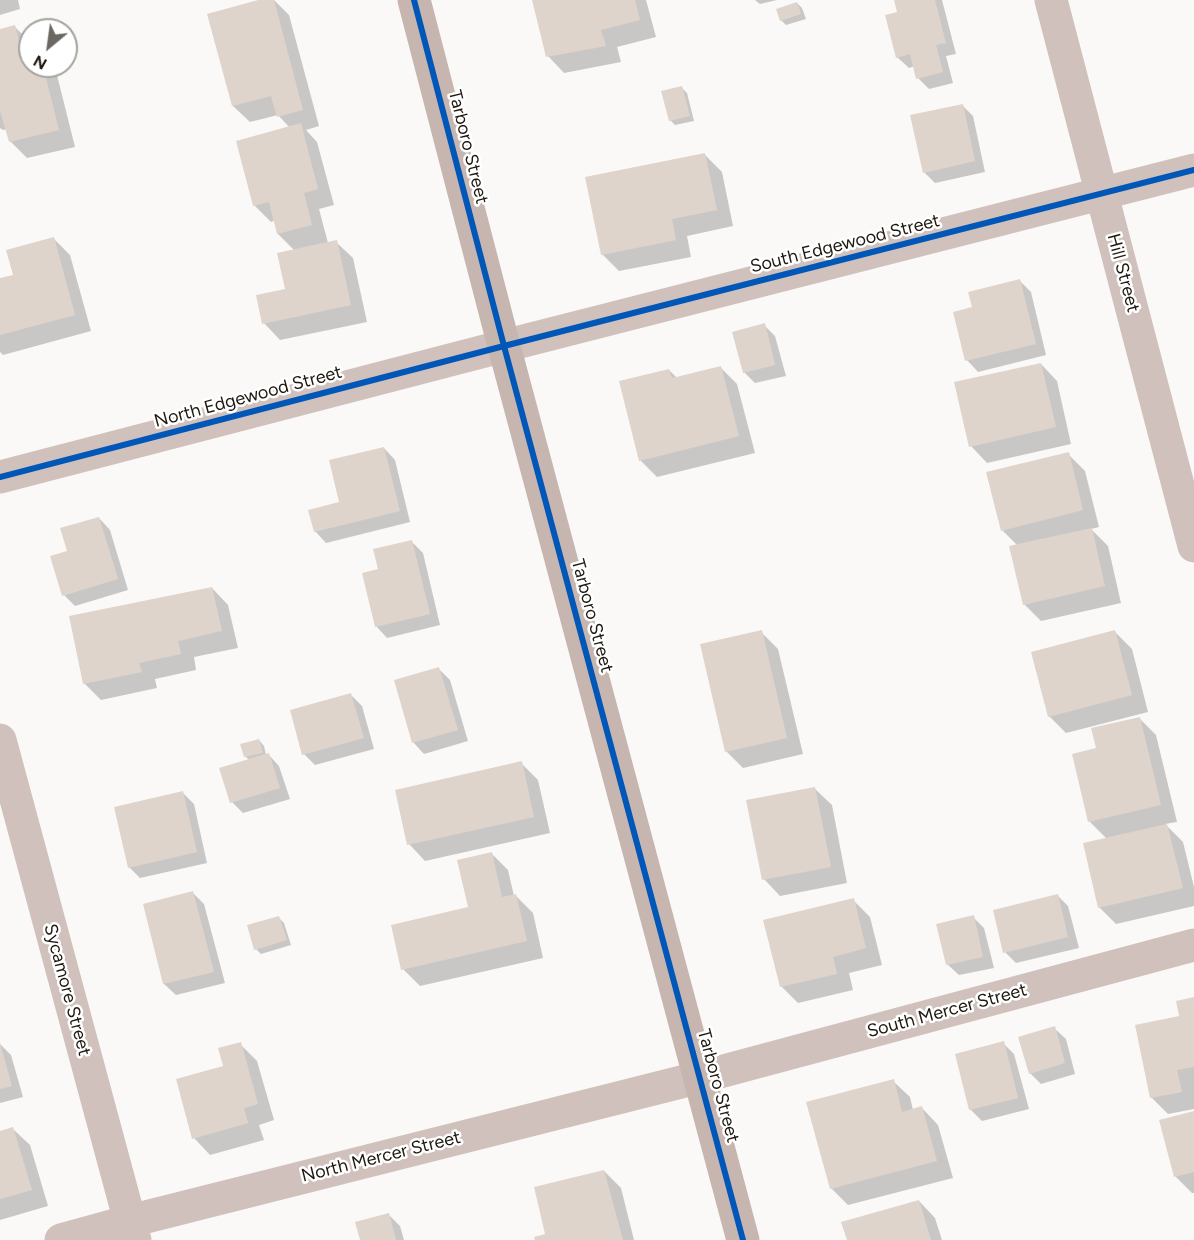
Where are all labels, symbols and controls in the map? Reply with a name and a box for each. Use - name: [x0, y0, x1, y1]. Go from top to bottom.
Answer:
- north arrow: [18, 18, 78, 78]
- text: N: [30, 51, 50, 74]
- street label: Tarboro Street: [443, 88, 493, 206]
- street label: South Edgewood Street: [748, 210, 942, 278]
- street label: Hill Street: [1102, 231, 1144, 315]
- street label: North Edgewood Street: [152, 362, 344, 432]
- street label: Tarboro Street: [566, 557, 618, 675]
- street label: Sycamore Street: [39, 922, 95, 1058]
- street label: South Mercer Street: [865, 979, 1029, 1043]
- street label: Tarboro Street: [692, 1027, 744, 1145]
- street label: North Mercer Street: [299, 1127, 463, 1187]

